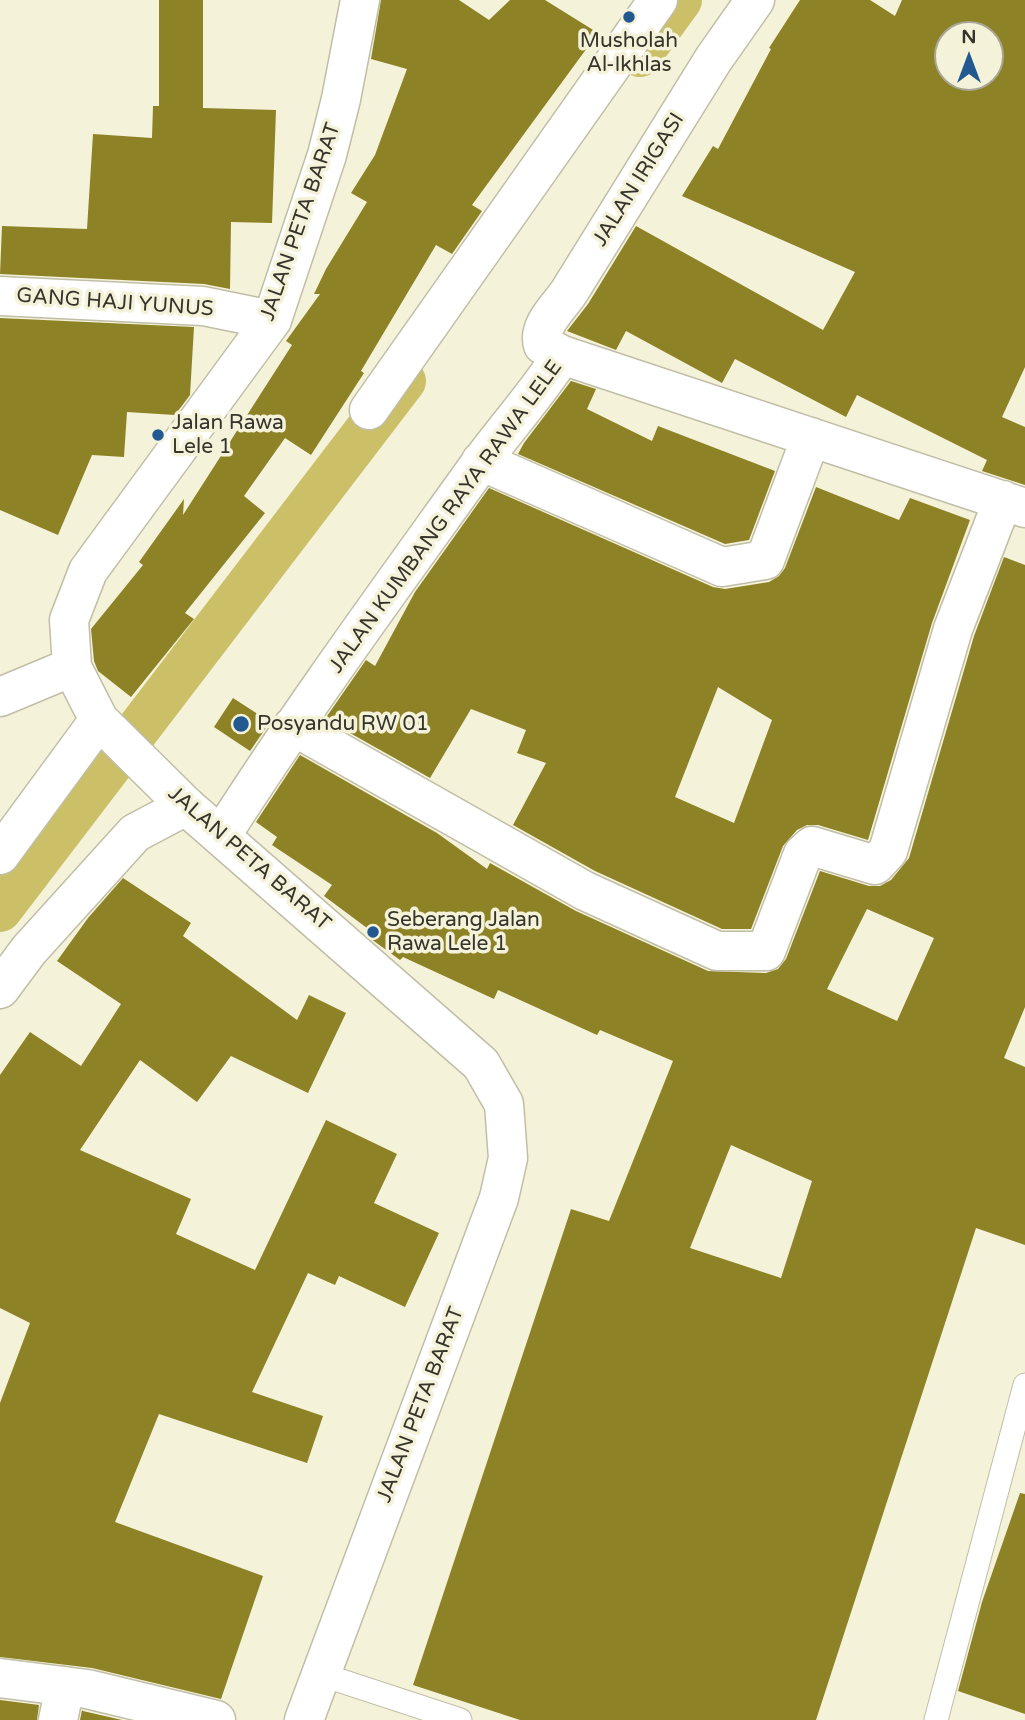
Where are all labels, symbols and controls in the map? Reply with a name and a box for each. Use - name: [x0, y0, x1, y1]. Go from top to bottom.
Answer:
- marker: Musholah Al-Ikhlas: [621, 9, 637, 25]
- north arrow: [934, 21, 1004, 91]
- text: N: [961, 26, 977, 48]
- place label: Musholah Al-Ikhlas: [580, 28, 678, 78]
- street label: JALAN IRIGASI: [588, 109, 690, 251]
- street label: JALAN PETA BARAT: [255, 120, 347, 324]
- street label: GANG HAJI YUNUS: [16, 284, 214, 322]
- street label: JALAN KUMBANG RAYA RAWA LELE: [324, 356, 568, 678]
- place label: Jalan Rawa Lele 1: [172, 410, 284, 460]
- marker: Jalan Rawa Lele 1: [150, 427, 166, 443]
- place label: Posyandu RW 01: [257, 711, 429, 737]
- marker: Posyandu RW 01: [231, 714, 251, 734]
- street label: JALAN PETA BARAT: [162, 781, 336, 937]
- place label: Seberang Jalan Rawa Lele 1: [387, 907, 540, 957]
- marker: Seberang Jalan Rawa Lele 1: [365, 924, 381, 940]
- street label: JALAN PETA BARAT: [372, 1304, 470, 1506]

